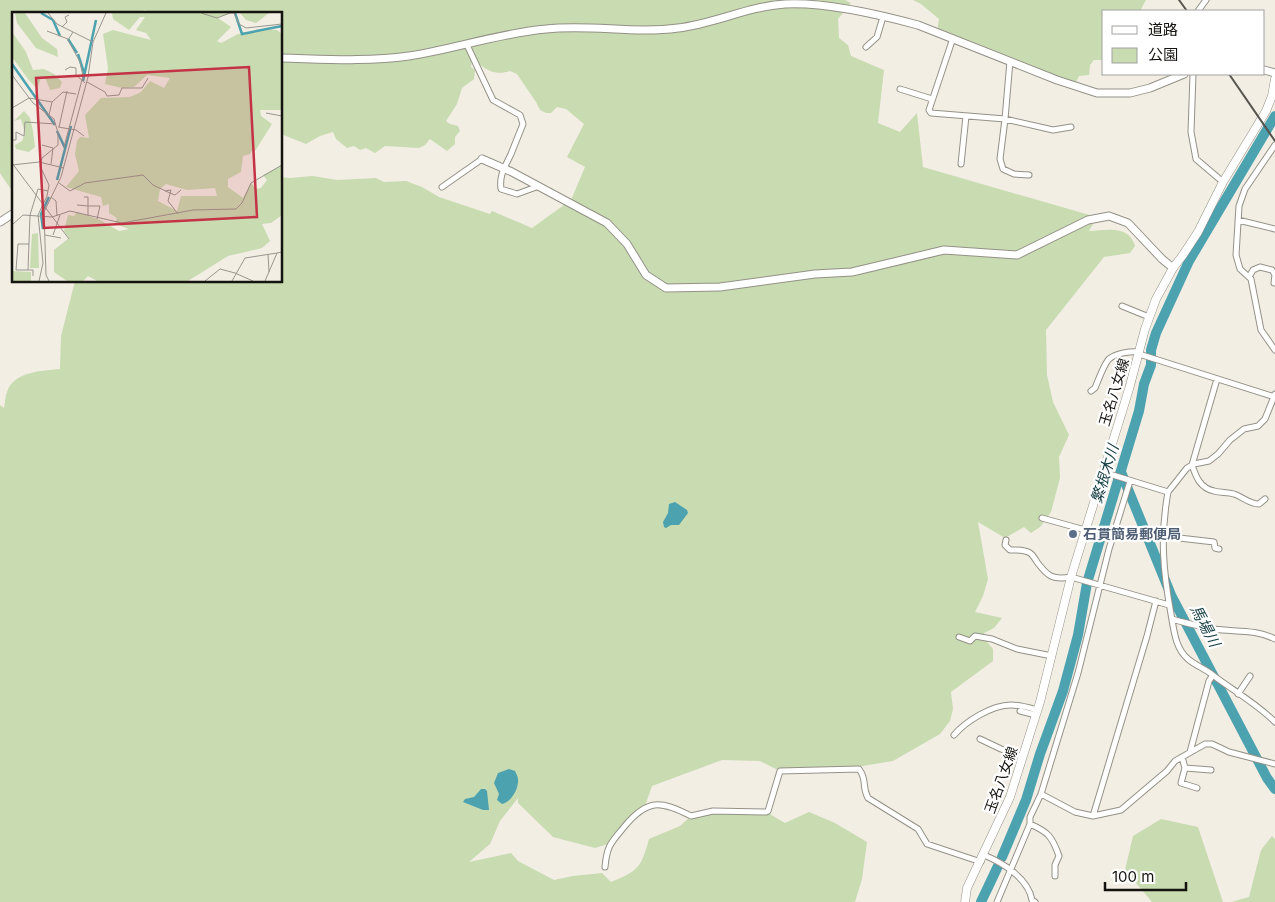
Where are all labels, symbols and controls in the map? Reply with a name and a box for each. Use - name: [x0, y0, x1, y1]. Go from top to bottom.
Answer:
- legend: [1102, 10, 1265, 75]
- inset map: [12, 12, 282, 282]
- text: 道路: [1148, 20, 1178, 39]
- text: 公園: [1148, 45, 1178, 64]
- street label: 玉名八女線: [1095, 356, 1132, 428]
- water label: 繁根木川: [1087, 440, 1123, 505]
- place label: 石貫簡易郵便局: [1083, 525, 1181, 542]
- marker: 石貫簡易郵便局: [1067, 528, 1079, 540]
- water label: 馬場川: [1186, 601, 1225, 652]
- street label: 玉名八女線: [981, 744, 1020, 816]
- scale bar: [1105, 860, 1186, 892]
- text: 100 m: [1112, 867, 1154, 886]

